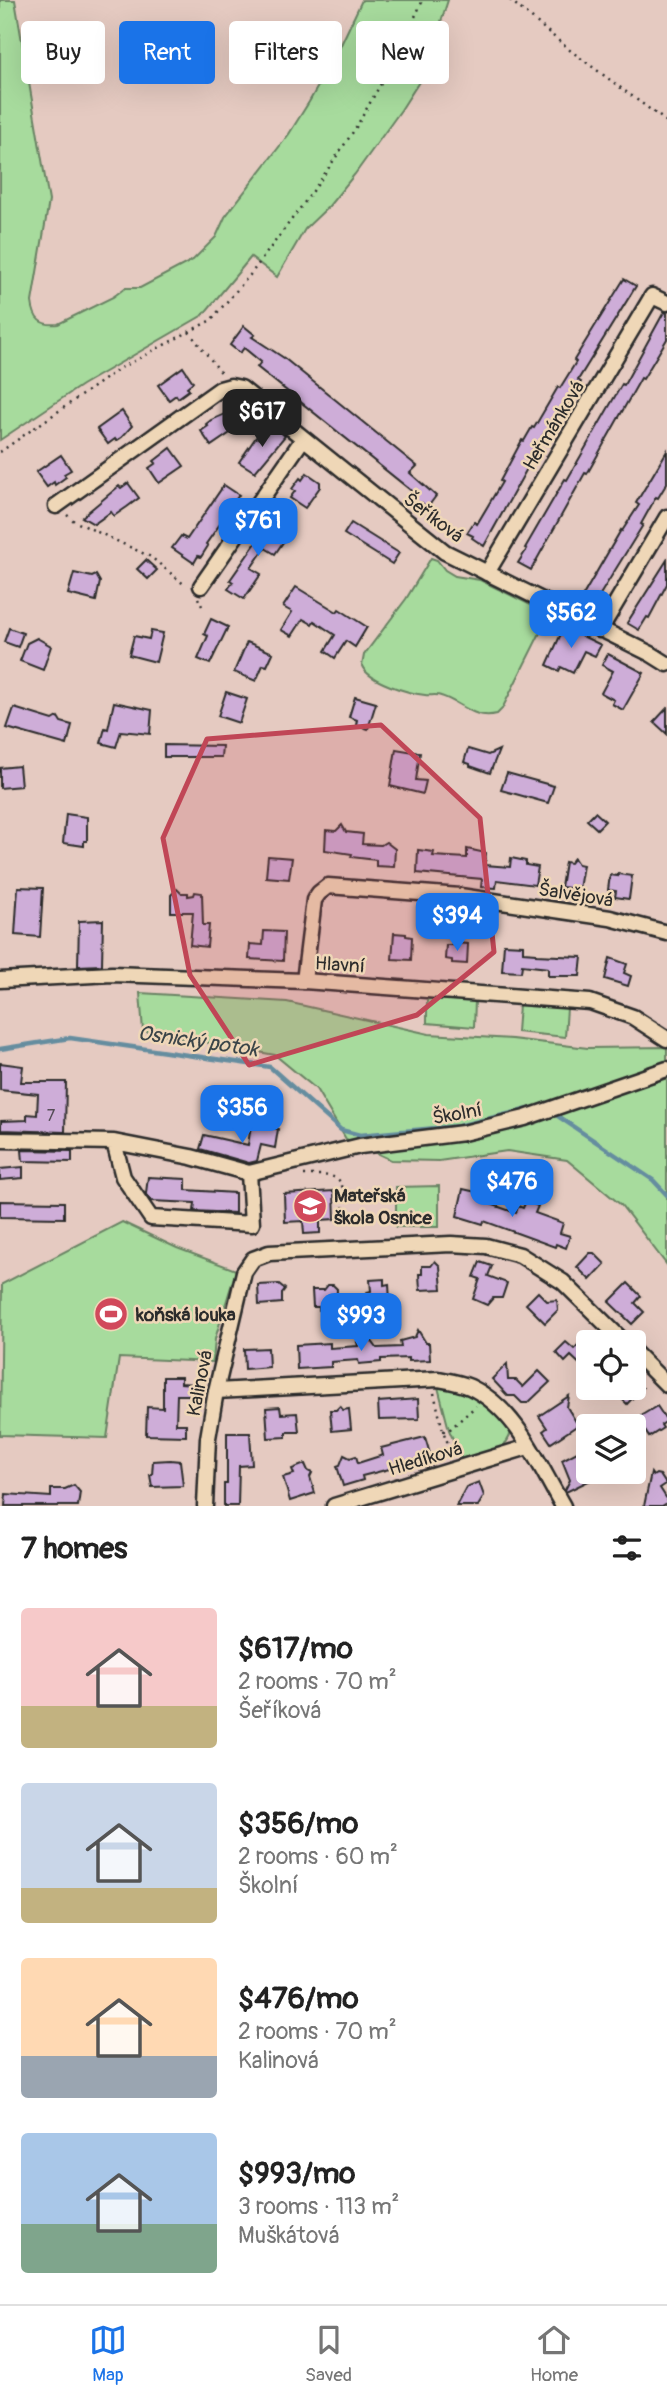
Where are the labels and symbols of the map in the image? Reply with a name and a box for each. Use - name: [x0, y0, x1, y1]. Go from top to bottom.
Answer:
- street label: Heřmánková: [518, 376, 590, 475]
- pin: $617: [221, 390, 303, 449]
- street label: Šeříková: [399, 487, 468, 548]
- pin: $761: [217, 498, 299, 558]
- pin: $562: [530, 590, 612, 650]
- street label: Šalvějová: [537, 877, 615, 913]
- pin: $394: [416, 894, 498, 953]
- street label: Hlavní: [314, 951, 366, 979]
- water label: Osnický potok: [136, 1020, 262, 1064]
- pin: $356: [201, 1086, 283, 1145]
- street label: Školní: [430, 1098, 484, 1130]
- house number: 7: [47, 1106, 56, 1126]
- pin: $476: [471, 1160, 553, 1219]
- place label: Mateřská škola Osnice: [334, 1184, 432, 1230]
- school or university icon: Mateřská škola Osnice: [291, 1187, 329, 1225]
- pin: $993: [320, 1294, 402, 1353]
- sports icon: koňská louka: [92, 1295, 130, 1333]
- place label: koňská louka: [135, 1303, 236, 1327]
- street label: Kalinová: [182, 1348, 218, 1418]
- street label: Hledíková: [385, 1436, 465, 1482]

